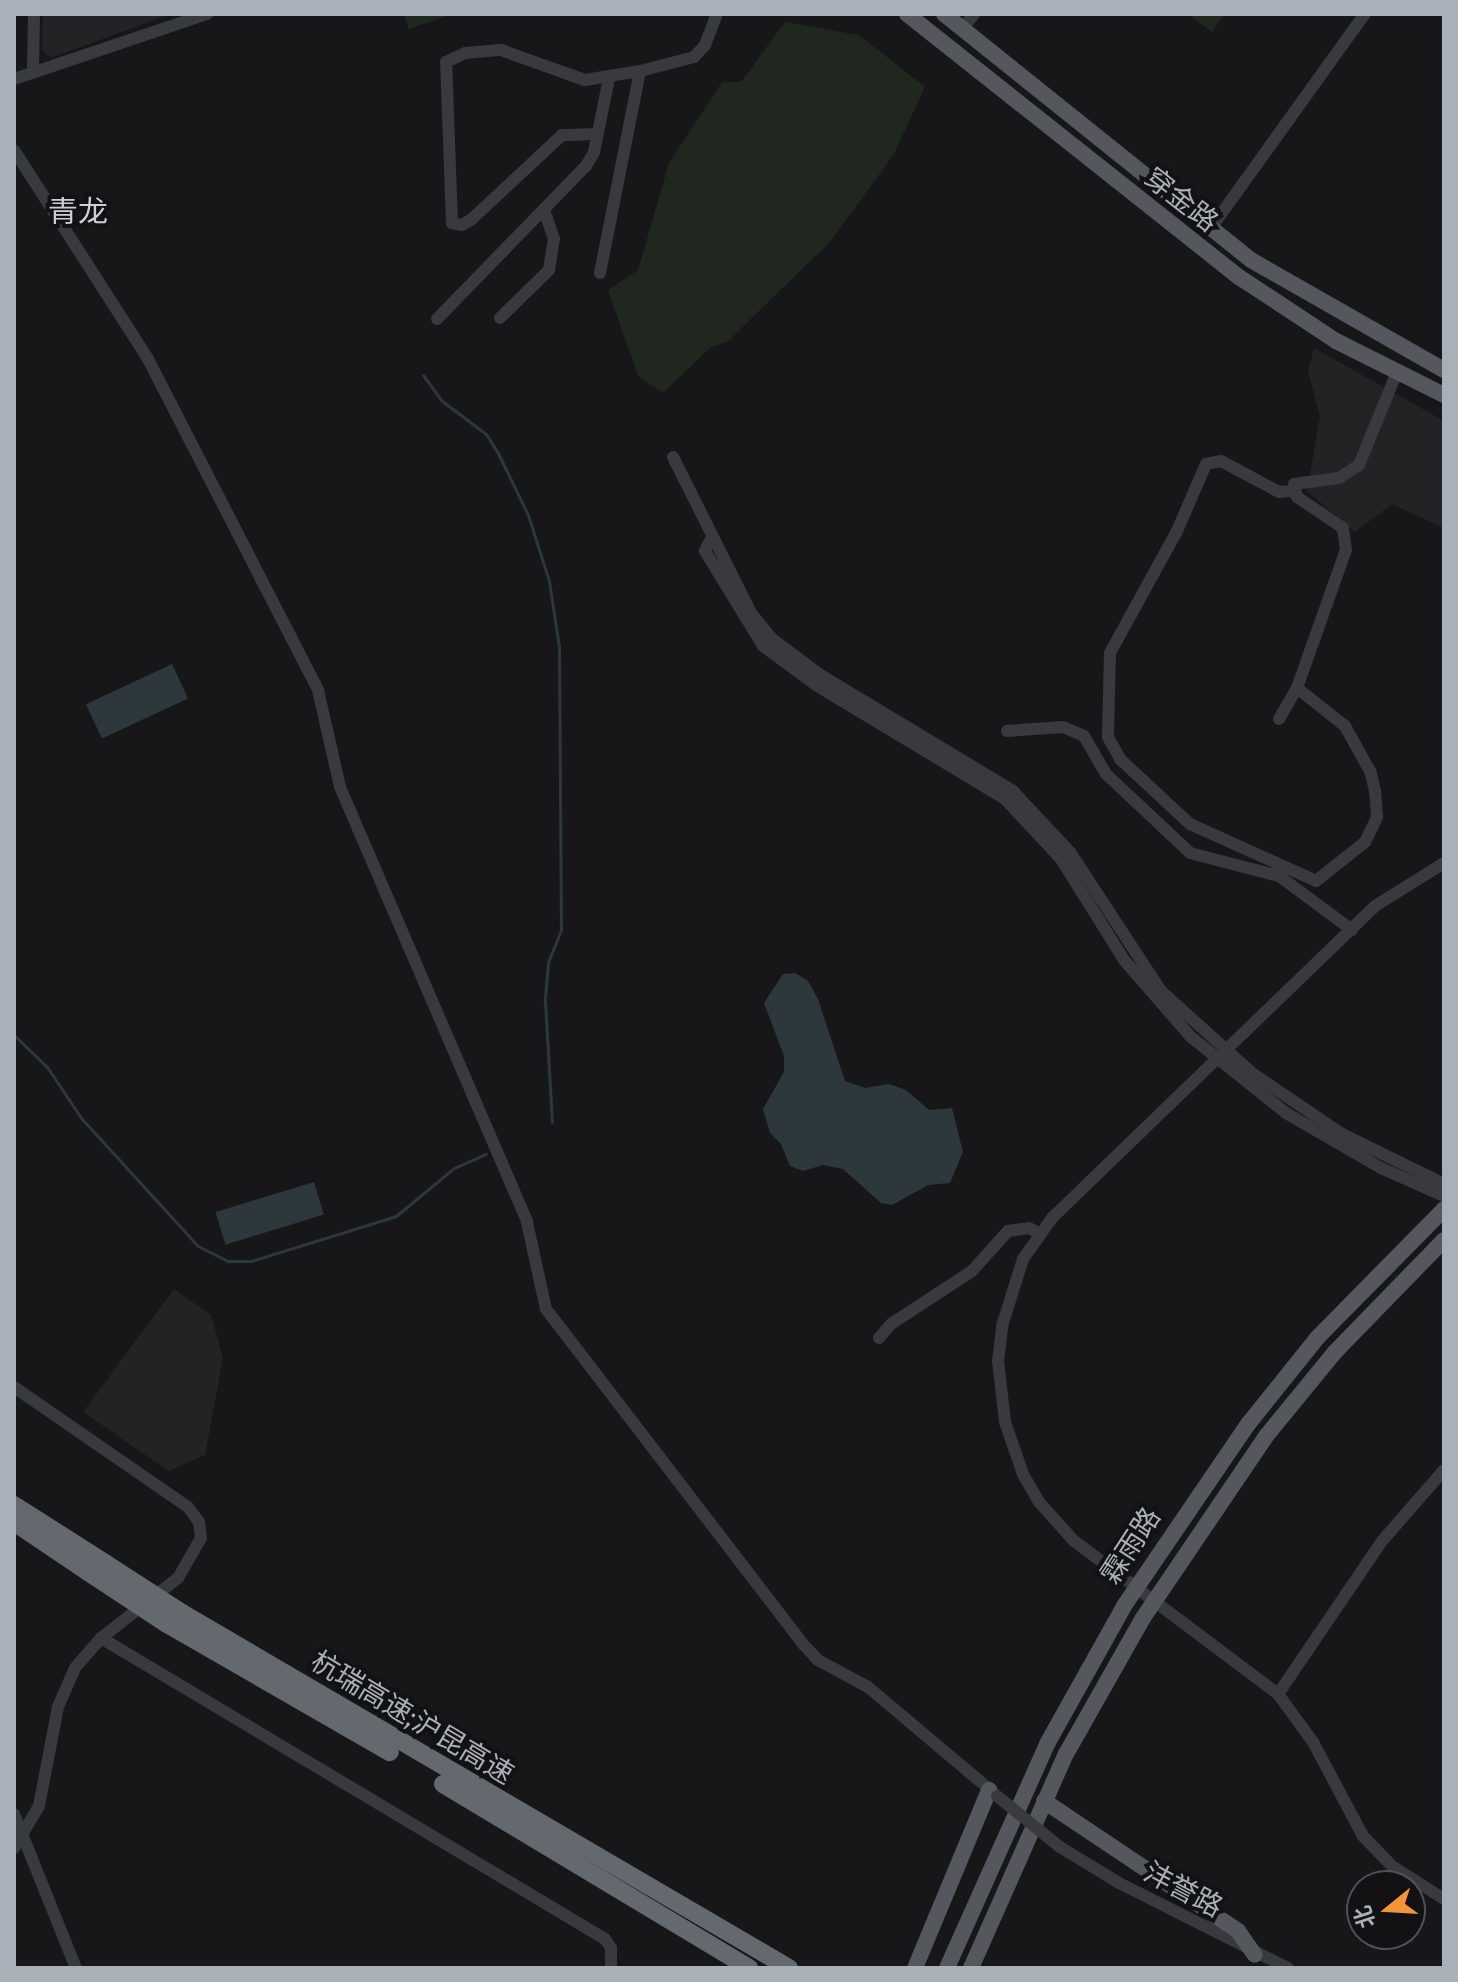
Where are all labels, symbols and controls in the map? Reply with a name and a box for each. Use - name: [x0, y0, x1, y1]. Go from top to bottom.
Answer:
- street label: 穿金路: [1138, 161, 1224, 239]
- district label: 青龙: [48, 194, 108, 230]
- street label: 霖雨路: [1094, 1502, 1168, 1590]
- street label: 杭瑞高速;沪昆高速: [305, 1644, 519, 1792]
- street label: 沣誉路: [1138, 1855, 1228, 1925]
- north arrow: [1346, 1870, 1426, 1950]
- text: 北: [1348, 1902, 1381, 1932]

